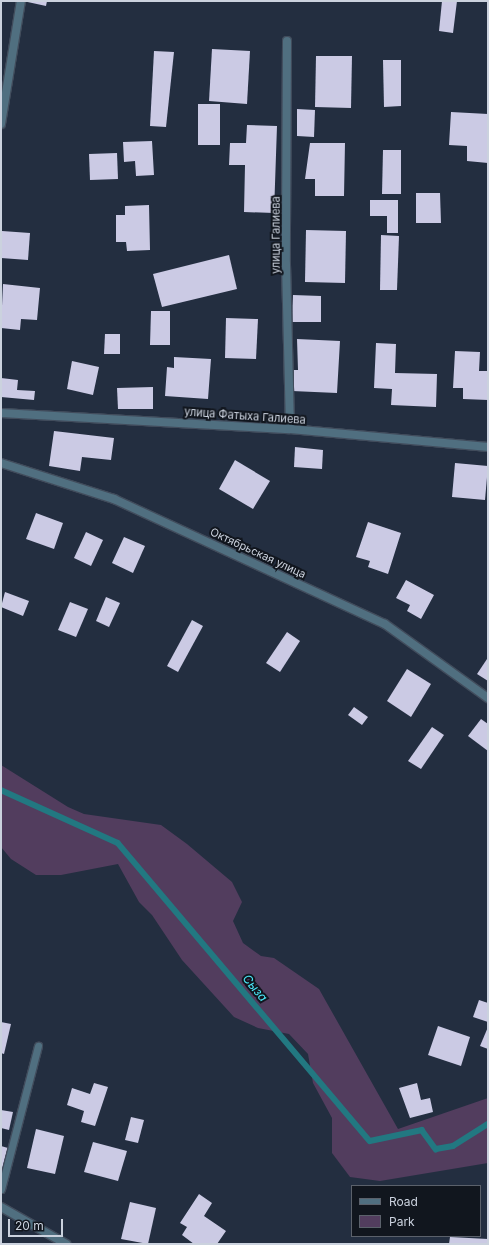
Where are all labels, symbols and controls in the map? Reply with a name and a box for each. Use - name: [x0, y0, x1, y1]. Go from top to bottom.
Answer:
- street label: улица Галиева: [269, 196, 283, 274]
- street label: улица Фатыха Галиева: [184, 405, 306, 427]
- street label: Октябрьская улица: [208, 525, 308, 581]
- water label: Сыза: [240, 972, 270, 1004]
- legend: [351, 1185, 481, 1237]
- text: Road: [389, 1194, 418, 1209]
- scale bar: [10, 1211, 65, 1237]
- text: Park: [389, 1214, 415, 1229]
- text: 20 m: [15, 1218, 44, 1233]

